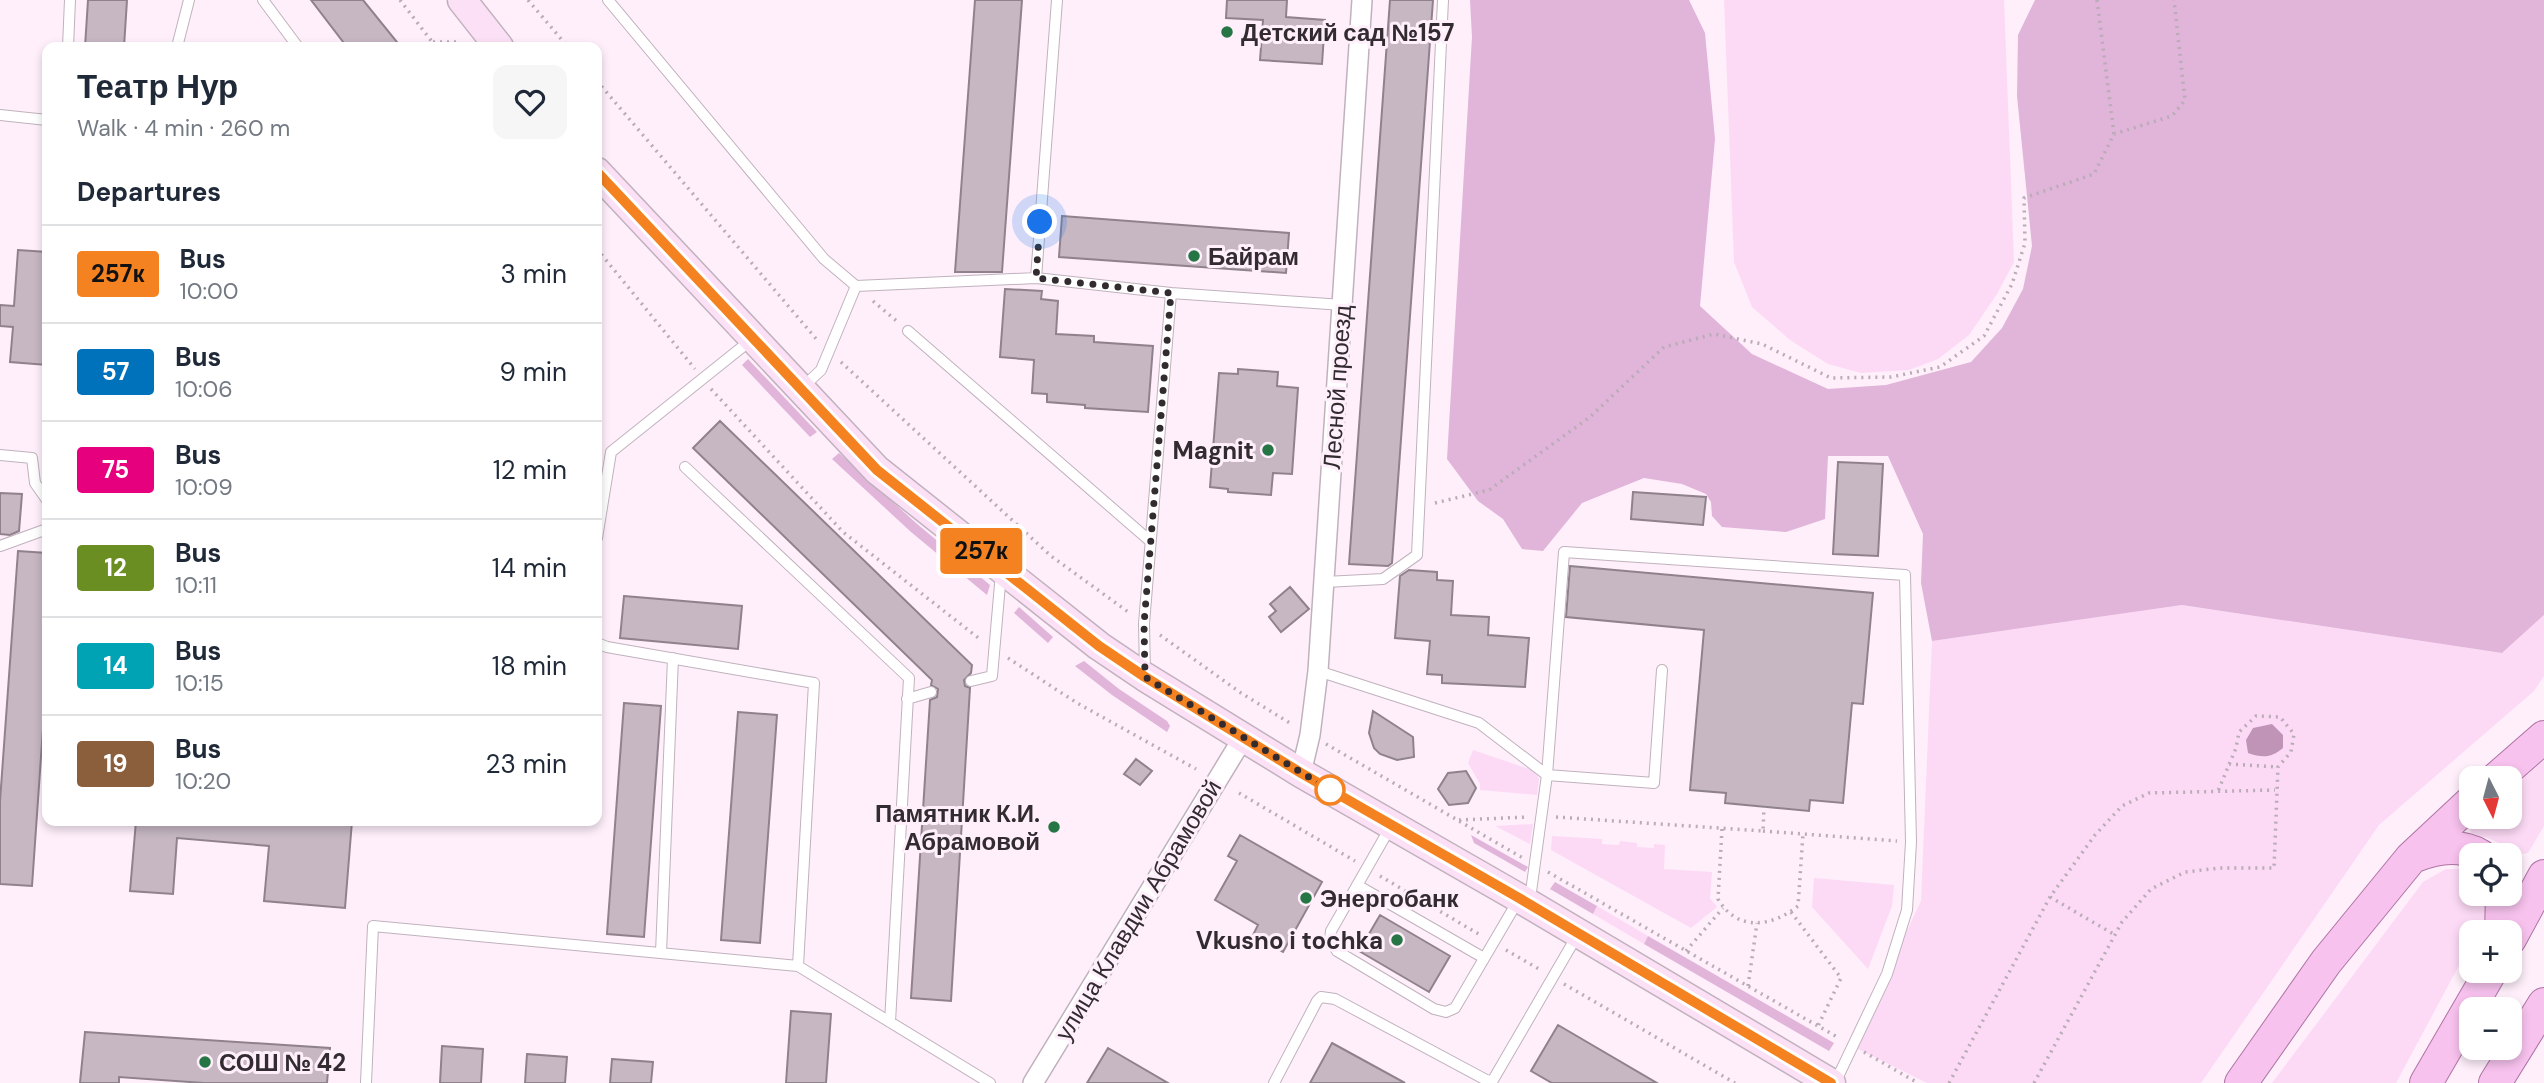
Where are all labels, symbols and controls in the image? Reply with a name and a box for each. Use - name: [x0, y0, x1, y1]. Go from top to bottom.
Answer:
- place label: Детский сад №157: [1241, 17, 1454, 48]
- marker: Детский сад №157: [1219, 24, 1235, 40]
- text: Театр Нур: [77, 65, 238, 108]
- button: heart: [493, 65, 567, 139]
- text: Walk · 4 min · 260 m: [77, 113, 290, 143]
- text: Departures: [77, 175, 221, 209]
- your location: [1022, 204, 1057, 239]
- place label: Байрам: [1208, 241, 1299, 272]
- text: Bus: [180, 242, 226, 276]
- marker: Байрам: [1186, 248, 1202, 264]
- text: 3 min: [500, 257, 567, 291]
- text: 257к: [91, 258, 145, 289]
- text: 10:00: [180, 276, 239, 306]
- street label: Лесной проезд: [1316, 304, 1358, 470]
- text: Bus: [175, 340, 221, 374]
- text: 9 min: [499, 355, 567, 389]
- text: 57: [102, 356, 129, 387]
- text: 10:06: [175, 374, 233, 404]
- place label: Magnit: [1173, 435, 1254, 466]
- text: Bus: [175, 438, 221, 472]
- marker: Magnit: [1260, 442, 1276, 458]
- text: 12 min: [493, 453, 567, 487]
- text: 75: [102, 454, 129, 485]
- text: 10:09: [175, 472, 233, 502]
- line badge: 257к: [932, 528, 1030, 574]
- text: 257к: [954, 535, 1008, 566]
- text: Bus: [175, 536, 221, 570]
- text: 14 min: [492, 551, 567, 585]
- text: 12: [104, 552, 127, 583]
- text: 10:11: [175, 570, 217, 600]
- text: Bus: [175, 634, 221, 668]
- text: 18 min: [492, 649, 567, 683]
- text: 14: [103, 650, 128, 681]
- text: 10:15: [175, 668, 224, 698]
- text: Bus: [175, 732, 221, 766]
- text: 23 min: [485, 747, 567, 781]
- text: 19: [104, 748, 127, 779]
- text: 10:20: [175, 766, 231, 796]
- north arrow: [2459, 766, 2522, 830]
- map controls: [2459, 766, 2522, 1060]
- street label: улица Клавдии Абрамовой: [1048, 774, 1228, 1046]
- unlabelled marker: [1315, 775, 1345, 805]
- place label: Памятник К.И. Абрамовой: [875, 798, 1040, 857]
- marker: Памятник К.И. Абрамовой: [1046, 819, 1062, 835]
- button: locate: [2459, 843, 2522, 906]
- place label: Энергобанк: [1320, 883, 1460, 914]
- marker: Энергобанк: [1298, 890, 1314, 906]
- button: +: [2459, 920, 2522, 983]
- place label: Vkusno i tochka: [1196, 925, 1383, 956]
- marker: Vkusno i tochka: [1389, 932, 1405, 948]
- button: −: [2459, 997, 2522, 1060]
- place label: СОШ № 42: [219, 1047, 346, 1078]
- marker: СОШ № 42: [197, 1054, 213, 1070]

